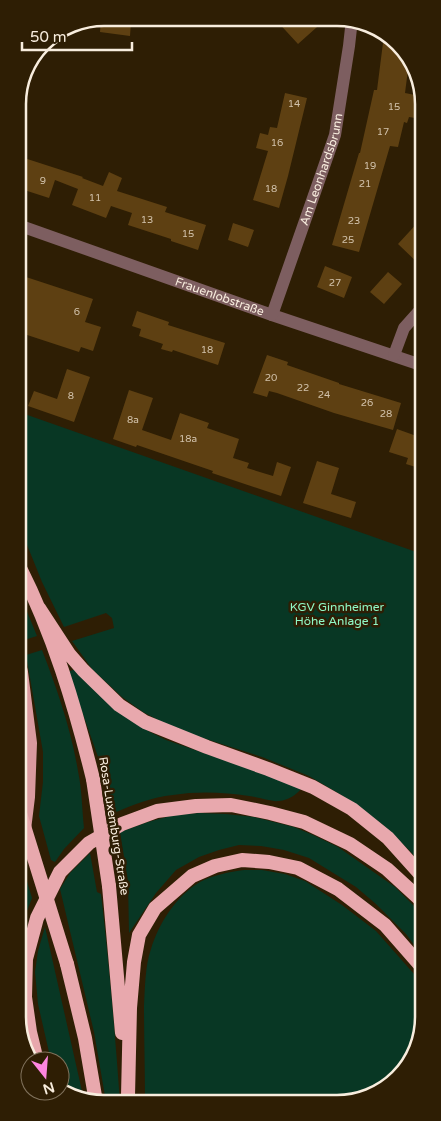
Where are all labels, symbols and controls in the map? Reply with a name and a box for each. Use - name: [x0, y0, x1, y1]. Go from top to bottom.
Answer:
- scale bar: [22, 20, 132, 52]
- text: 50 m: [30, 28, 67, 46]
- house number: 14: [288, 98, 300, 110]
- house number: 15: [388, 101, 400, 113]
- street label: Am Leonhardsbrunn: [297, 112, 345, 227]
- house number: 17: [377, 126, 389, 138]
- house number: 16: [271, 137, 283, 149]
- house number: 19: [364, 160, 376, 172]
- house number: 9: [40, 175, 46, 187]
- house number: 21: [359, 178, 371, 190]
- house number: 18: [265, 183, 277, 195]
- house number: 11: [89, 192, 101, 204]
- house number: 13: [141, 214, 153, 226]
- house number: 23: [348, 215, 360, 227]
- house number: 15: [182, 228, 194, 240]
- house number: 25: [342, 234, 354, 246]
- street label: Frauenlobstraße: [173, 274, 266, 319]
- house number: 27: [329, 277, 341, 289]
- house number: 6: [74, 306, 80, 318]
- house number: 18: [201, 344, 213, 356]
- house number: 20: [265, 372, 277, 384]
- house number: 22: [297, 382, 309, 394]
- house number: 24: [318, 389, 330, 401]
- house number: 8: [68, 390, 74, 402]
- house number: 26: [361, 397, 373, 409]
- house number: 28: [380, 408, 392, 420]
- house number: 8a: [127, 414, 139, 426]
- house number: 18a: [179, 433, 197, 445]
- park label: KGV Ginnheimer Höhe Anlage 1: [290, 600, 385, 628]
- street label: Rosa-Luxemburg-Straße: [96, 756, 132, 896]
- north arrow: [20, 1051, 70, 1101]
- text: N: [41, 1078, 57, 1098]

